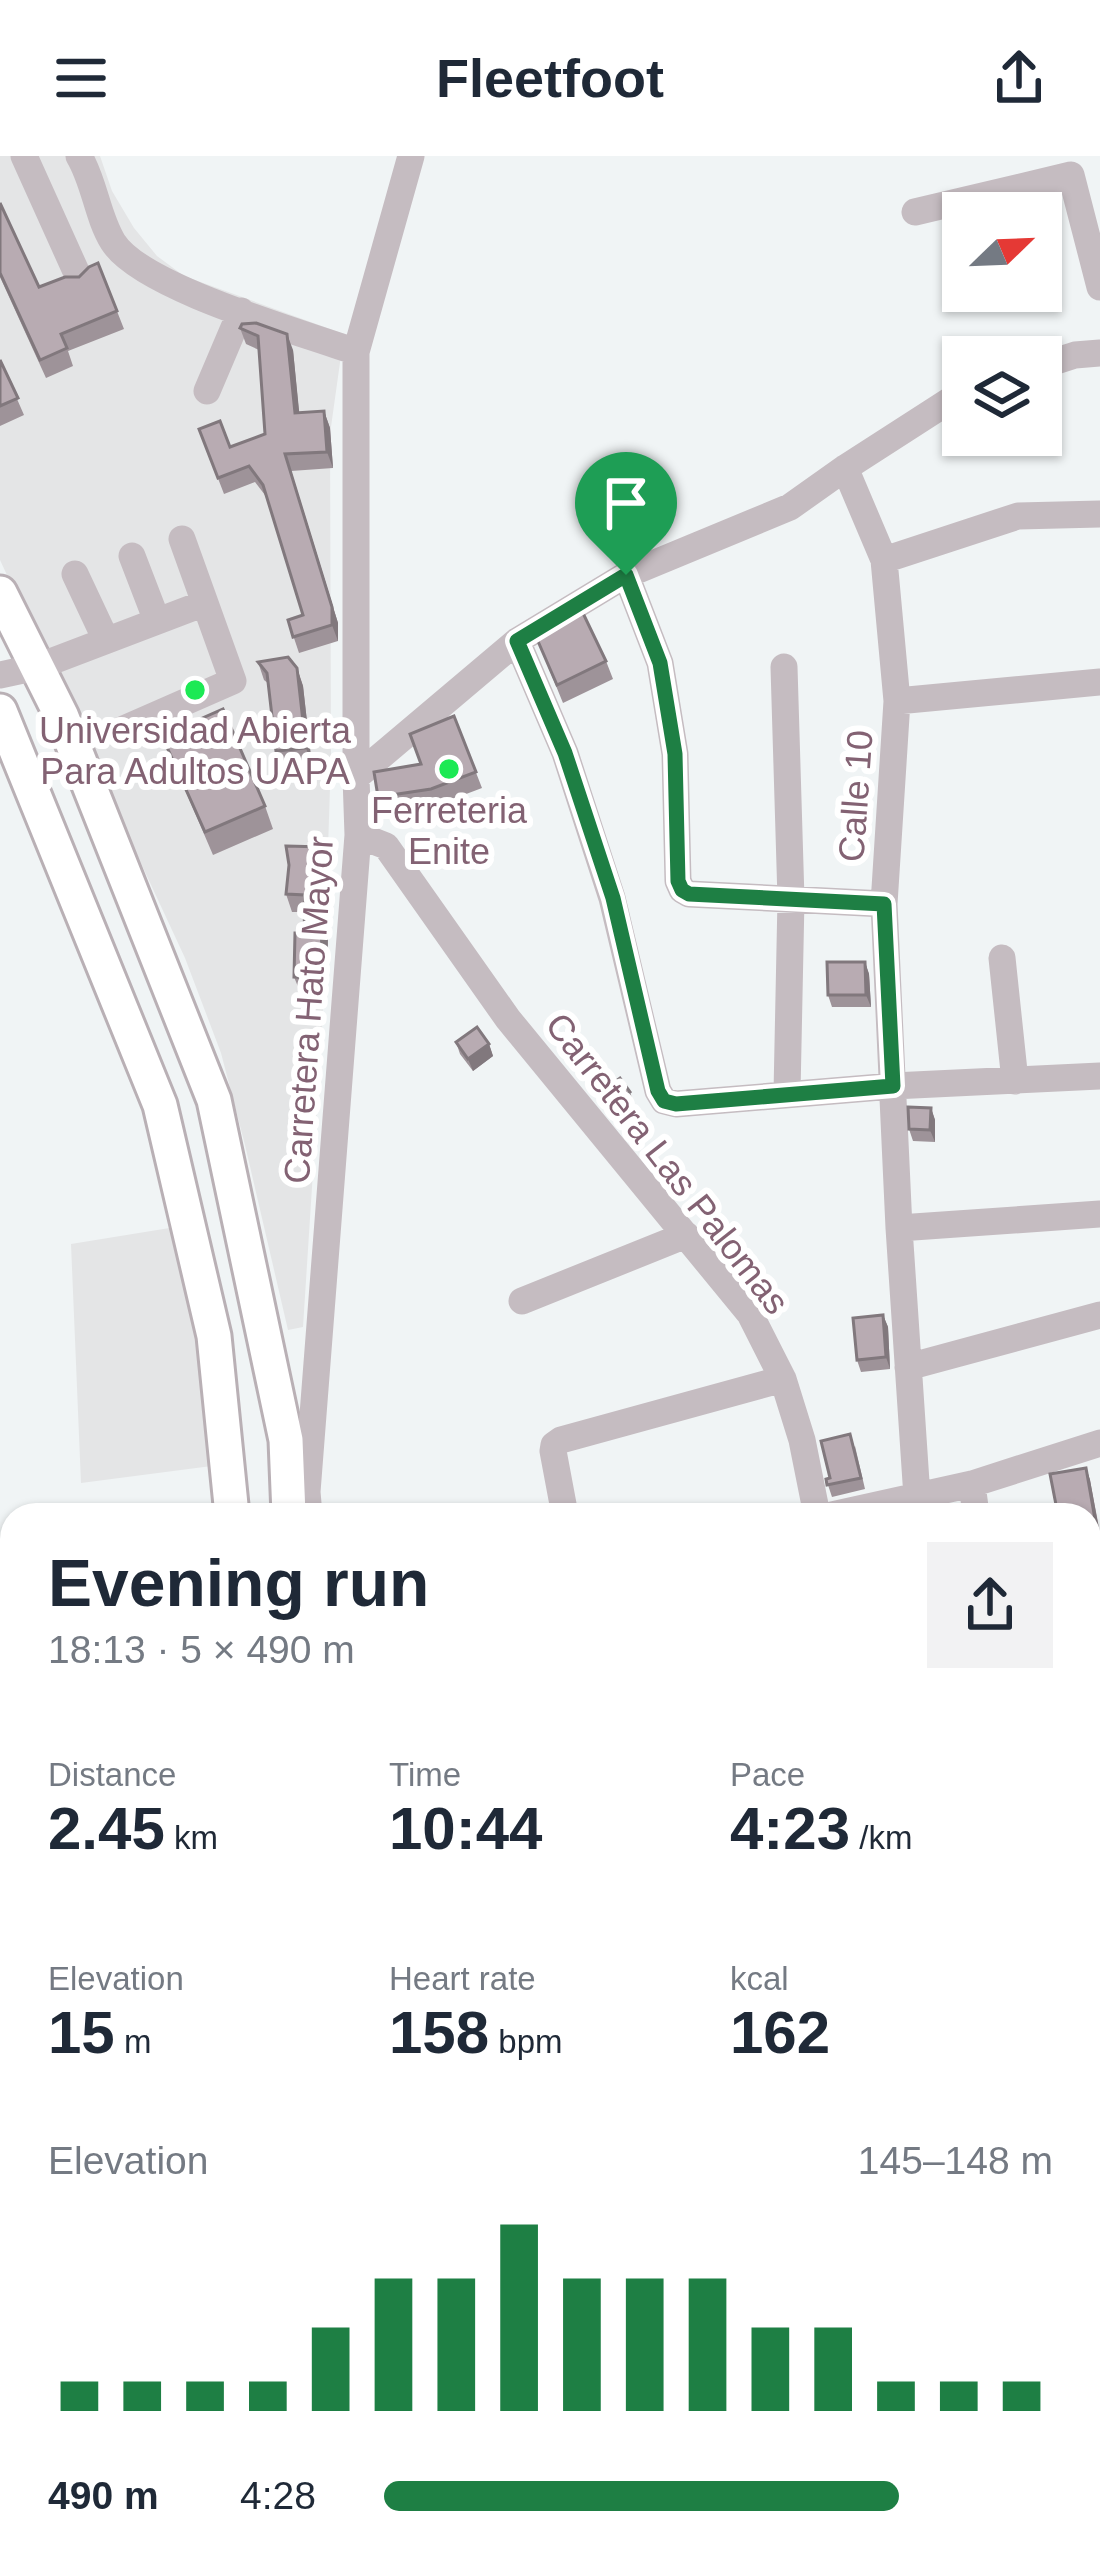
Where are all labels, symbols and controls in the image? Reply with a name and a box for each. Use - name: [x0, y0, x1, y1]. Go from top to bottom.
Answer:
- icon: menu: [48, 45, 114, 111]
- icon: share: [986, 45, 1052, 111]
- text: Fleetfoot: [436, 48, 664, 108]
- north arrow: [942, 192, 1062, 312]
- map controls: [942, 192, 1062, 456]
- button: layers: [942, 336, 1062, 456]
- pin: [575, 452, 677, 575]
- icon: arrive: [593, 470, 659, 536]
- marker: Universidad Abierta Para Adultos UAPA: [182, 677, 208, 703]
- place label: Universidad Abierta Para Adultos UAPA: [39, 710, 352, 792]
- street label: Calle 10: [830, 729, 881, 863]
- marker: Ferreteria Enite: [436, 756, 462, 782]
- place label: Ferreteria Enite: [371, 790, 528, 872]
- street label: Carretera Hato Mayor: [276, 835, 341, 1185]
- street label: Carretera Las Palomas: [538, 1005, 798, 1322]
- button: share: [927, 1542, 1053, 1668]
- text: Evening run: [48, 1546, 429, 1620]
- text: 18:13 · 5 × 490 m: [48, 1628, 355, 1671]
- text: Distance: [48, 1756, 176, 1793]
- text: Time: [389, 1756, 461, 1793]
- text: Pace: [730, 1756, 805, 1793]
- text: 2.45: [48, 1795, 165, 1862]
- text: 10:44: [389, 1795, 542, 1862]
- text: 4:23: [730, 1795, 850, 1862]
- text: km: [165, 1819, 218, 1856]
- text: /km: [850, 1819, 912, 1856]
- text: Elevation: [48, 1960, 184, 1997]
- text: Heart rate: [389, 1960, 536, 1997]
- text: kcal: [730, 1960, 789, 1997]
- text: 15: [48, 1999, 115, 2066]
- text: 158: [389, 1999, 489, 2066]
- text: 162: [730, 1999, 830, 2066]
- text: m: [115, 2023, 151, 2060]
- text: bpm: [489, 2023, 562, 2060]
- text: Elevation: [48, 2139, 208, 2182]
- text: 145–148 m: [858, 2139, 1053, 2182]
- text: 490 m: [48, 2474, 159, 2517]
- text: 4:28: [240, 2474, 316, 2517]

